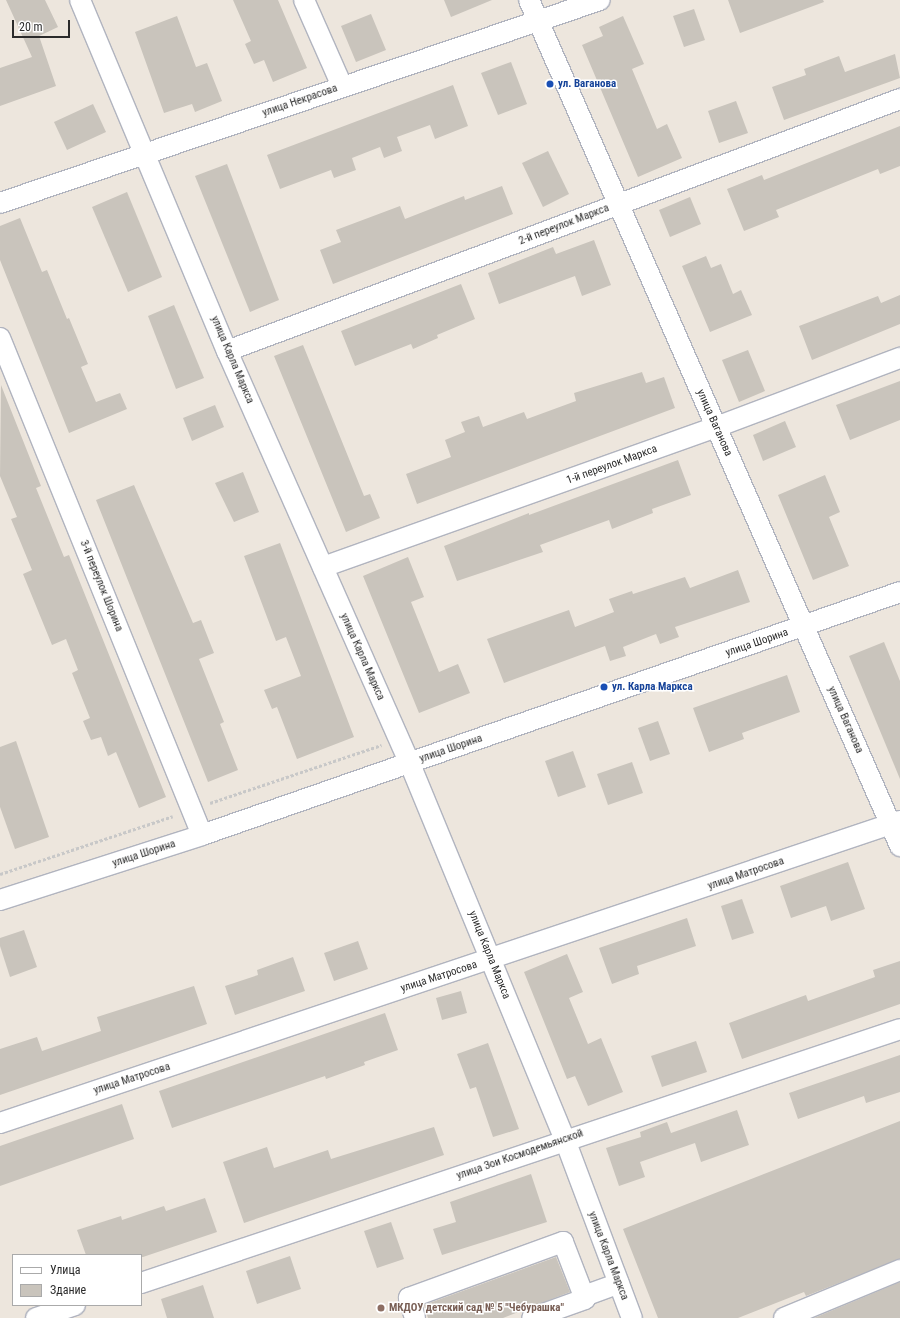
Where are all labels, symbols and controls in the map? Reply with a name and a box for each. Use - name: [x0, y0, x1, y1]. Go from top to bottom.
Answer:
- scale bar: [14, 12, 72, 38]
- text: 20 m: [19, 20, 43, 34]
- place label: ул. Ваганова: [558, 77, 616, 91]
- marker: ул. Ваганова: [545, 79, 555, 89]
- street label: улица Некрасова: [261, 82, 339, 120]
- street label: 2-й переулок Маркса: [517, 202, 611, 248]
- street label: улица Карла Маркса: [208, 314, 256, 406]
- street label: улица Ваганова: [693, 388, 735, 458]
- street label: 1-й переулок Маркса: [565, 442, 659, 488]
- street label: 3-й переулок Шорина: [77, 538, 125, 634]
- street label: улица Карла Маркса: [337, 611, 387, 703]
- street label: улица Шорина: [724, 626, 790, 660]
- place label: ул. Карла Маркса: [612, 680, 693, 694]
- marker: ул. Карла Маркса: [599, 682, 609, 692]
- street label: улица Ваганова: [824, 685, 866, 755]
- street label: улица Шорина: [418, 732, 484, 766]
- street label: улица Шорина: [111, 838, 177, 870]
- street label: улица Матросова: [706, 855, 786, 893]
- street label: улица Карла Маркса: [465, 909, 513, 1001]
- street label: улица Матросова: [399, 958, 479, 996]
- street label: улица Матросова: [92, 1060, 172, 1098]
- street label: улица Зои Космодемьянской: [455, 1127, 585, 1183]
- street label: улица Карла Маркса: [585, 1210, 631, 1302]
- legend: [12, 1254, 142, 1306]
- text: Улица: [50, 1263, 80, 1277]
- text: Здание: [50, 1283, 86, 1297]
- place label: МКДОУ детский сад № 5 "Чебурашка": [389, 1301, 564, 1315]
- marker: МКДОУ детский сад № 5 "Чебурашка": [376, 1303, 386, 1313]

